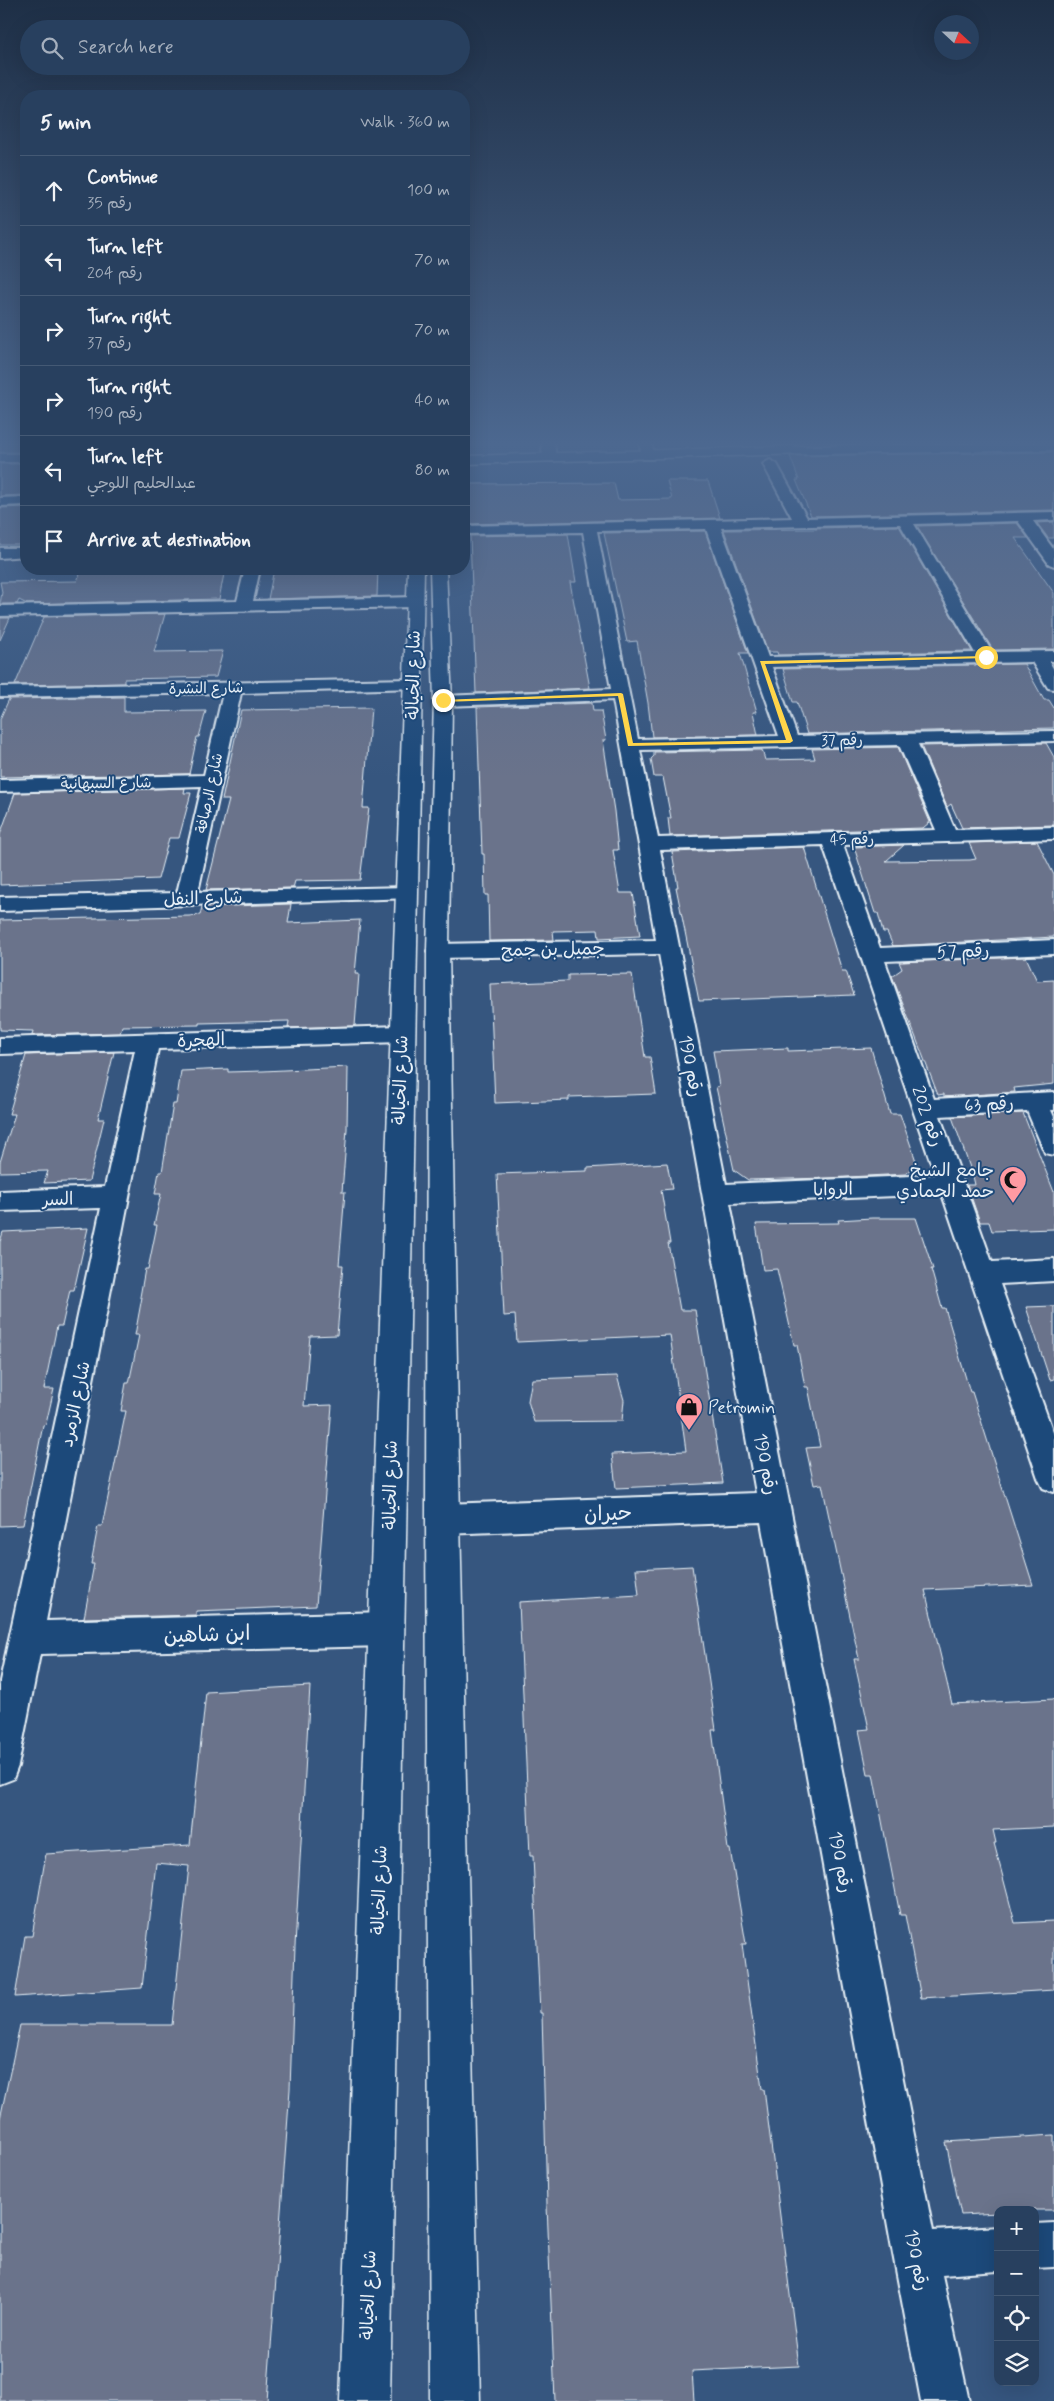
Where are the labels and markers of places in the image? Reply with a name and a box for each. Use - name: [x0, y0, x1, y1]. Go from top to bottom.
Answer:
- place label: جامع الشيخ حمد الحمادي: [896, 1159, 994, 1204]
- mosque icon: جامع الشيخ حمد الحمادي: [998, 1165, 1028, 1204]
- shop icon: Petromin: [674, 1392, 704, 1431]
- place label: Petromin: [708, 1396, 775, 1420]

